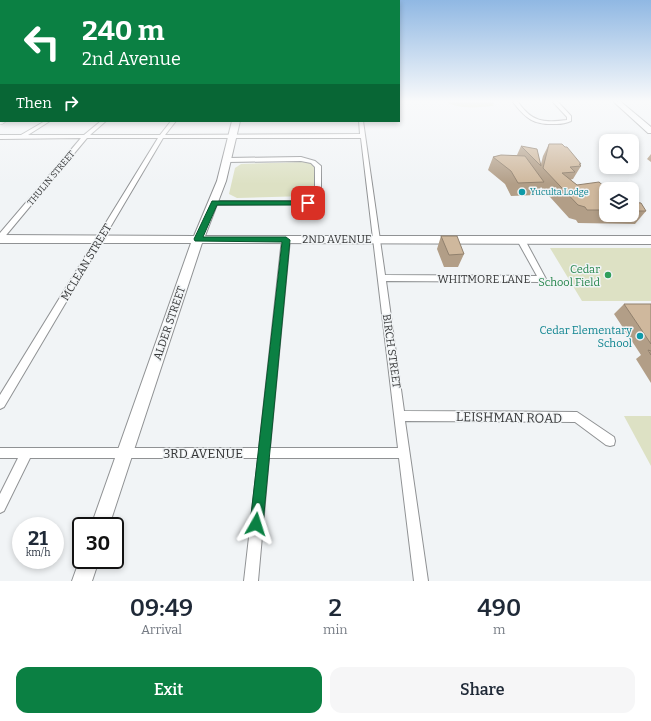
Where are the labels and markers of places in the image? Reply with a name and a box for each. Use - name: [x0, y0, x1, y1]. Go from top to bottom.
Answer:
- pin: [291, 186, 325, 220]
- marker: Yuculta Lodge: [517, 187, 527, 197]
- place label: Yuculta Lodge: [530, 187, 589, 197]
- place label: Cedar School Field: [538, 263, 600, 289]
- marker: Cedar School Field: [603, 270, 613, 280]
- place label: Cedar Elementary School: [540, 324, 632, 350]
- marker: Cedar Elementary School: [635, 331, 645, 341]

